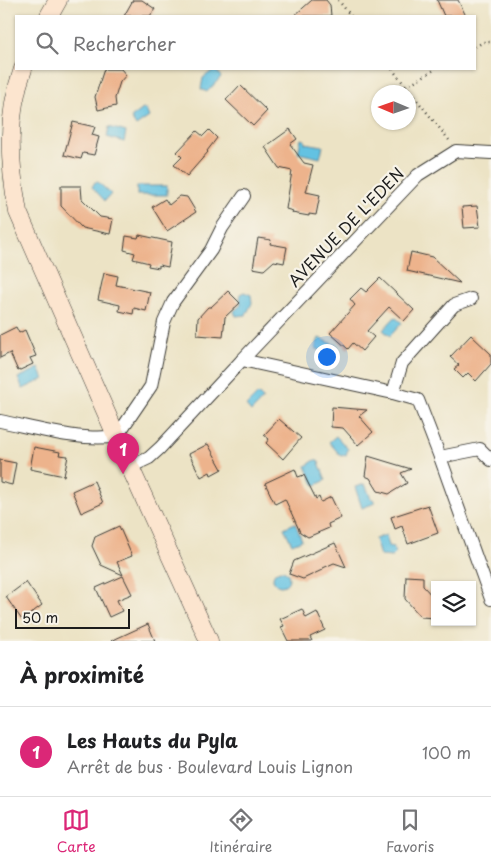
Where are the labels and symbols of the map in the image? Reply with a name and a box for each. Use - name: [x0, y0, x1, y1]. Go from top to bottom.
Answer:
- north arrow: [371, 85, 416, 130]
- street label: AVENUE DE L'EDEN: [282, 161, 409, 291]
- your location: [314, 344, 340, 370]
- pin: 1: [107, 433, 139, 474]
- scale bar: [15, 606, 130, 629]

